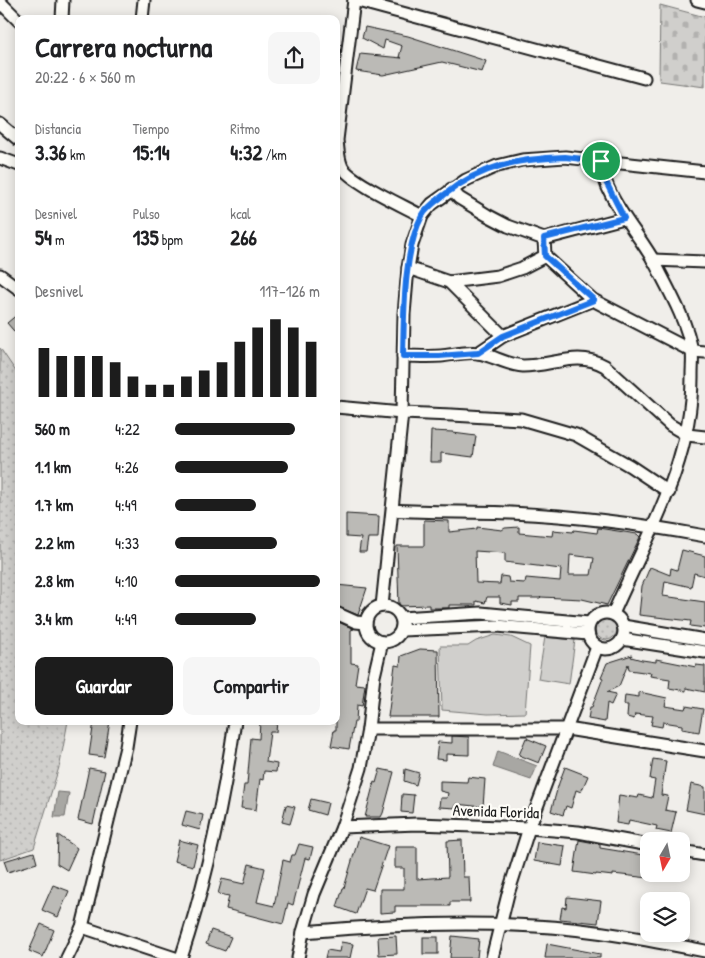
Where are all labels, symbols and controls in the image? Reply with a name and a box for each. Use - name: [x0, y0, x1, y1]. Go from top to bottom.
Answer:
- text: Carrera nocturna: [35, 28, 212, 66]
- button: share: [268, 32, 320, 84]
- text: 20:22 · 6 × 560 m: [35, 66, 135, 88]
- text: Distancia: [35, 119, 81, 138]
- text: Tiempo: [133, 119, 169, 138]
- text: Ritmo: [230, 119, 260, 138]
- text: 3.36: [35, 138, 67, 167]
- text: 15:14: [133, 138, 170, 167]
- text: 4:32: [230, 138, 262, 167]
- pin: [580, 140, 622, 182]
- text: km: [67, 145, 85, 164]
- text: /km: [262, 145, 287, 164]
- icon: arrive: [587, 147, 615, 175]
- text: Desnivel: [35, 204, 77, 223]
- text: Pulso: [133, 204, 160, 223]
- text: kcal: [230, 204, 251, 223]
- text: 54: [35, 223, 52, 252]
- text: 135: [133, 223, 159, 252]
- text: 266: [230, 223, 257, 252]
- text: m: [52, 230, 65, 249]
- text: bpm: [159, 230, 183, 249]
- text: Desnivel: [35, 280, 83, 302]
- text: 117–126 m: [260, 280, 320, 302]
- text: 560 m: [35, 418, 70, 440]
- text: 4:22: [115, 418, 140, 440]
- text: 1.1 km: [35, 456, 71, 478]
- text: 4:26: [115, 456, 139, 478]
- text: 1.7 km: [35, 494, 73, 516]
- text: 4:49: [115, 494, 137, 516]
- text: 2.2 km: [35, 532, 75, 554]
- text: 4:33: [115, 532, 139, 554]
- text: 2.8 km: [35, 570, 74, 592]
- text: 4:10: [115, 570, 138, 592]
- text: 3.4 km: [35, 608, 73, 630]
- text: 4:49: [115, 608, 137, 630]
- button: Guardar: [35, 657, 173, 715]
- button: Compartir: [183, 657, 320, 715]
- street label: Avenida Florida: [452, 798, 540, 824]
- north arrow: [640, 832, 690, 882]
- map controls: [640, 832, 690, 942]
- button: layers: [640, 892, 690, 942]

